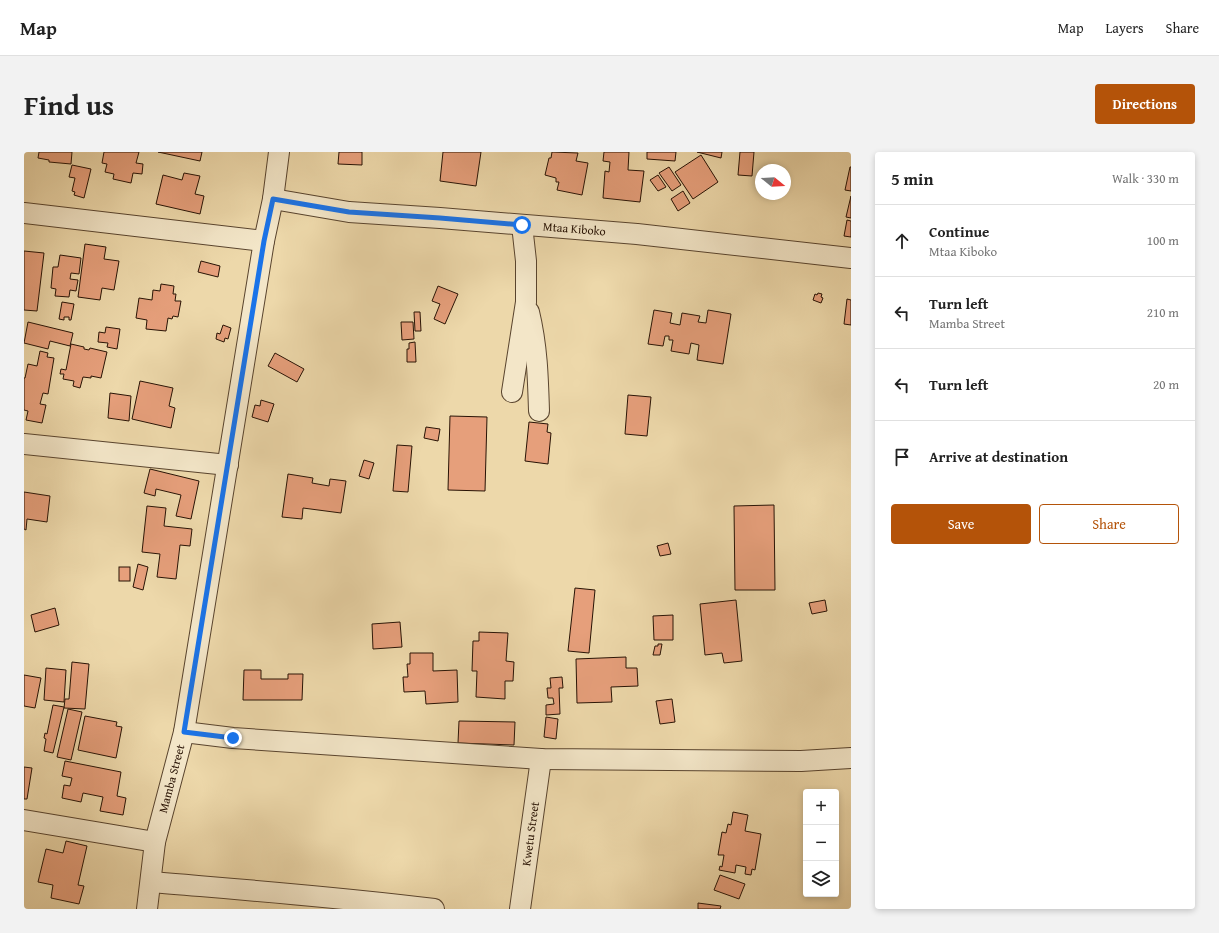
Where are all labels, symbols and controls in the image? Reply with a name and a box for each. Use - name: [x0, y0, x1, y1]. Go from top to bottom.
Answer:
- text: Map: [20, 14, 57, 42]
- text: Map: [1058, 18, 1084, 38]
- text: Layers: [1106, 18, 1144, 38]
- text: Share: [1166, 18, 1199, 38]
- text: Find us: [24, 84, 114, 125]
- button: Directions: [1095, 84, 1195, 124]
- north arrow: [755, 164, 791, 200]
- text: 5 min: [891, 166, 933, 191]
- text: Walk · 330 m: [1112, 169, 1179, 188]
- route start: [513, 216, 531, 234]
- street label: Mtaa Kiboko: [542, 217, 606, 239]
- text: Continue: [929, 221, 990, 242]
- icon: ahead: [891, 230, 913, 252]
- text: 100 m: [1147, 231, 1179, 250]
- text: Mtaa Kiboko: [929, 242, 997, 261]
- text: Turn left: [929, 293, 988, 314]
- icon: left: [891, 302, 913, 324]
- text: 210 m: [1147, 303, 1179, 322]
- text: Mamba Street: [929, 314, 1005, 333]
- icon: left: [891, 374, 913, 396]
- text: Turn left: [929, 374, 988, 395]
- text: 20 m: [1153, 375, 1179, 394]
- icon: arrive: [891, 446, 913, 468]
- text: Arrive at destination: [929, 446, 1068, 467]
- button: Save: [891, 504, 1031, 544]
- button: Share: [1039, 504, 1179, 544]
- route end: [224, 729, 242, 747]
- street label: Mamba Street: [154, 742, 189, 815]
- map controls: [803, 789, 839, 897]
- button: +: [803, 789, 839, 825]
- street label: Kwetu Street: [517, 800, 543, 867]
- button: −: [803, 825, 839, 861]
- button: layers: [803, 861, 839, 897]

